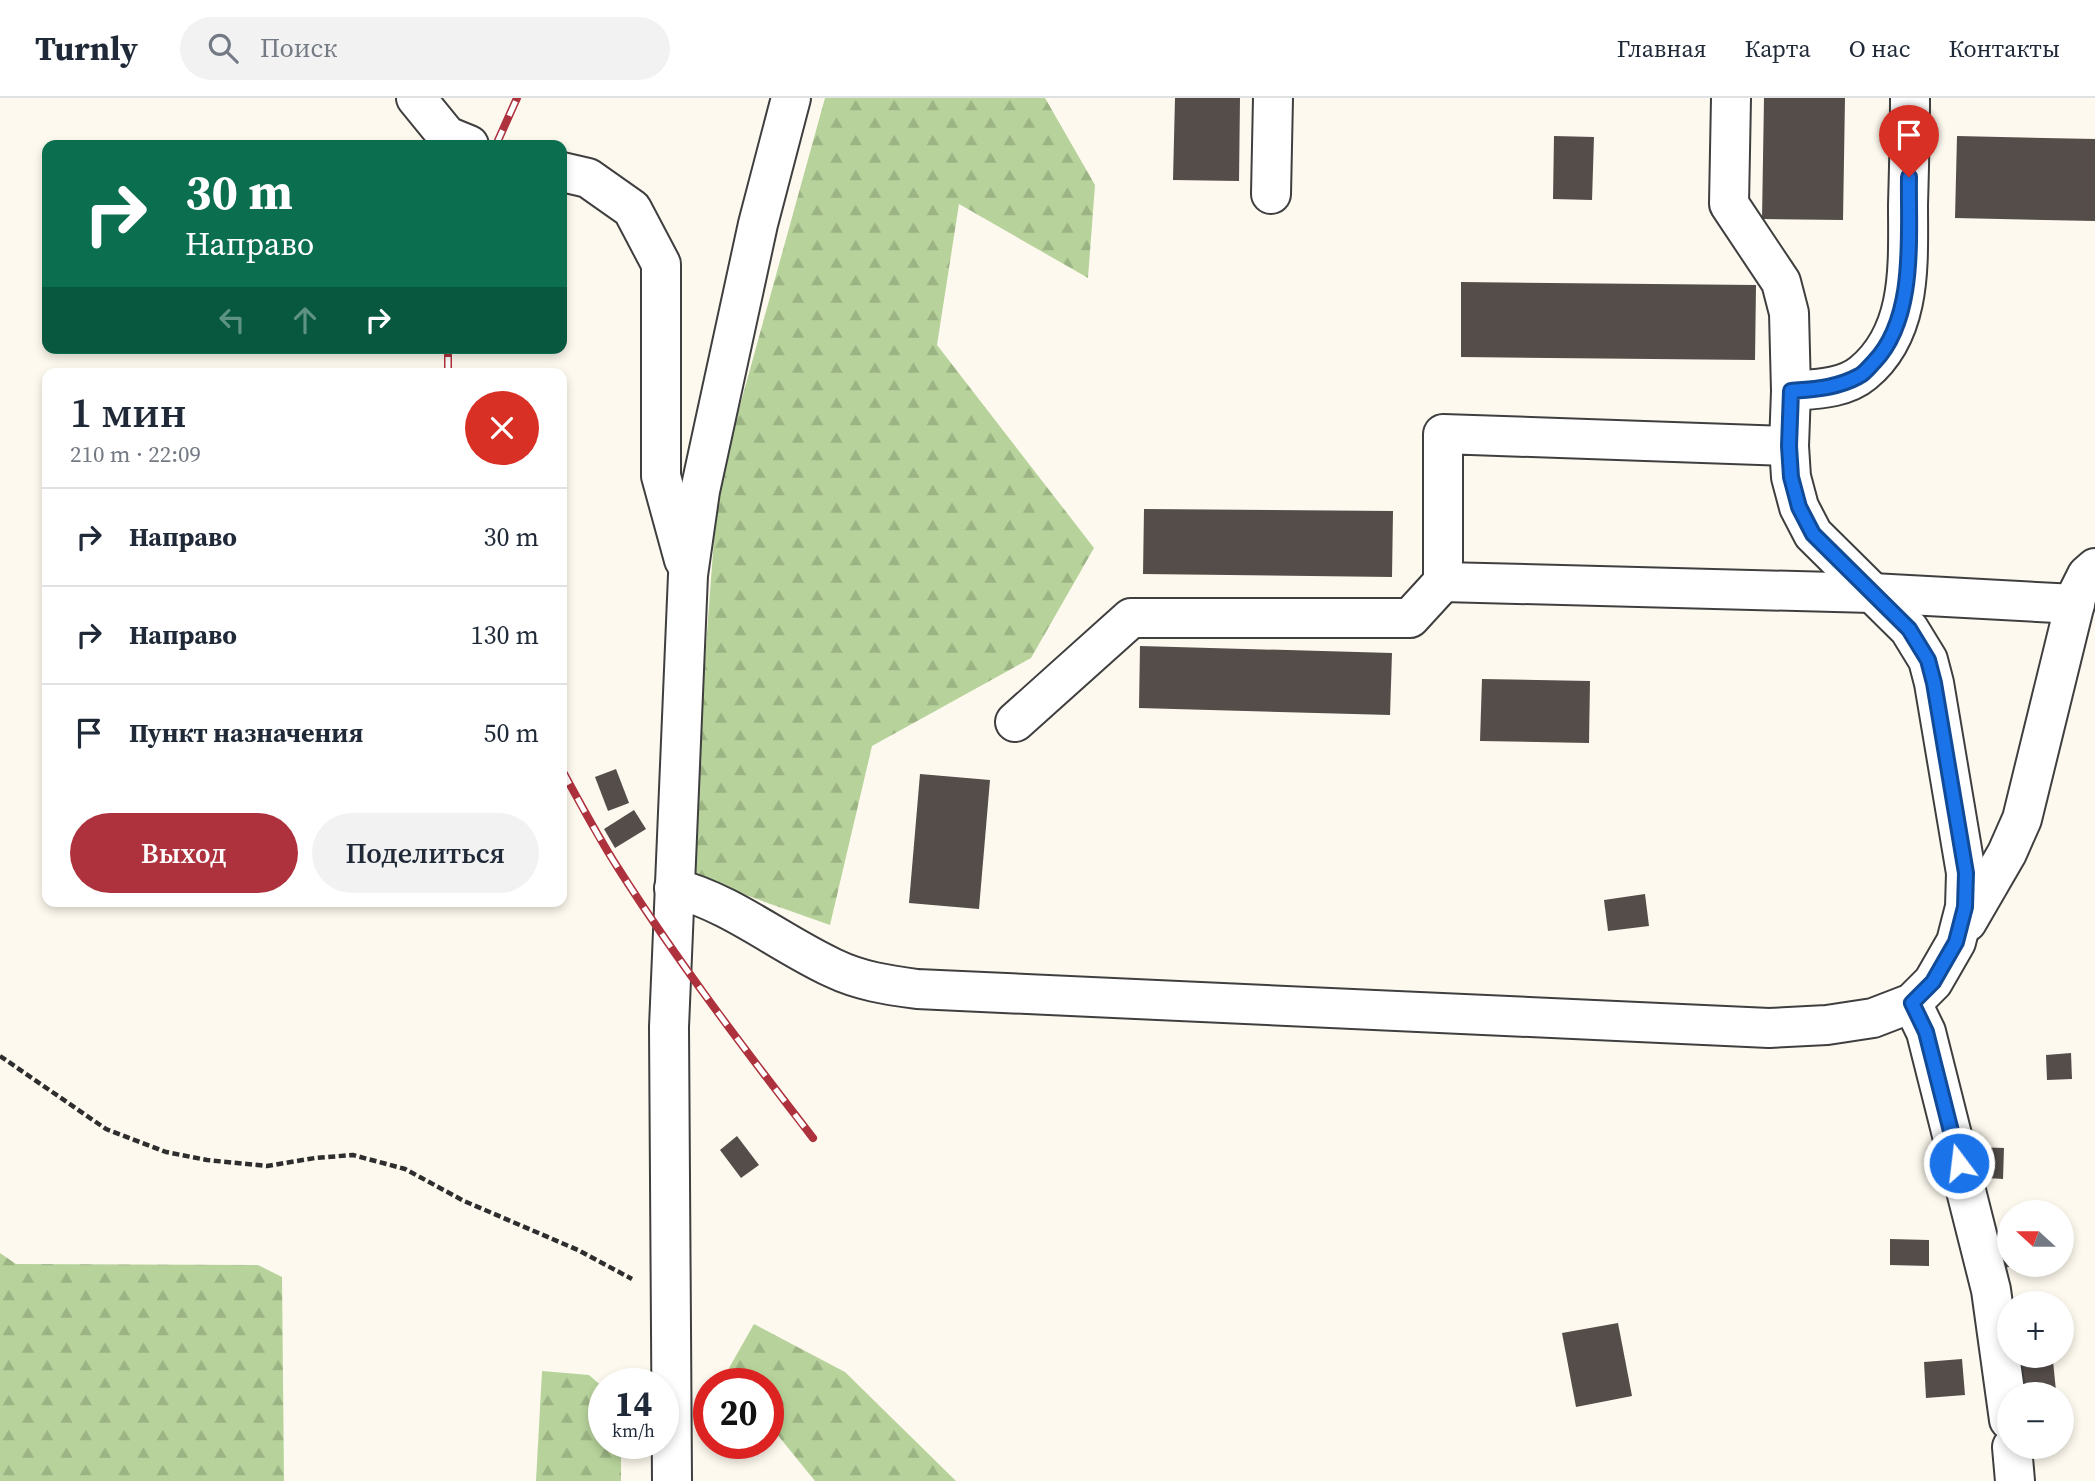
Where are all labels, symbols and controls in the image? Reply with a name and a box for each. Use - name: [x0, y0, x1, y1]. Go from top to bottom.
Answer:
- search box: [180, 17, 670, 80]
- text: Turnly: [35, 26, 138, 71]
- icon: search: [204, 29, 242, 67]
- text: Поиск: [260, 30, 337, 66]
- text: Главная: [1617, 32, 1706, 65]
- text: Карта: [1744, 32, 1811, 65]
- text: О нас: [1849, 32, 1910, 65]
- text: Контакты: [1948, 32, 2060, 65]
- pin: [1879, 105, 1939, 177]
- icon: arrive: [1890, 116, 1928, 154]
- text: 30 m: [185, 158, 293, 225]
- icon: right: [70, 168, 161, 259]
- text: Направо: [185, 222, 314, 266]
- icon: left: [213, 301, 251, 339]
- icon: ahead: [286, 301, 324, 339]
- icon: right: [359, 301, 397, 339]
- text: 1 мин: [70, 383, 187, 441]
- button: close: [465, 391, 539, 465]
- text: 210 m · 22:09: [70, 438, 201, 470]
- icon: right: [70, 518, 108, 556]
- text: Направо: [129, 519, 237, 555]
- text: 30 m: [484, 519, 539, 555]
- icon: right: [70, 616, 108, 654]
- text: Направо: [129, 617, 237, 653]
- text: 130 m: [471, 617, 539, 653]
- icon: arrive: [70, 714, 108, 752]
- text: Пункт назначения: [129, 715, 363, 751]
- text: 50 m: [484, 715, 539, 751]
- button: Выход: [70, 813, 298, 893]
- button: Поделиться: [312, 813, 539, 893]
- position arrow: [1922, 1126, 1996, 1200]
- north arrow: [1997, 1200, 2074, 1278]
- map controls: [1997, 1200, 2074, 1459]
- button: +: [1997, 1291, 2074, 1368]
- speed limit sign: 20: [693, 1368, 784, 1459]
- text: 14: [615, 1380, 652, 1428]
- button: −: [1997, 1382, 2074, 1459]
- text: km/h: [612, 1418, 655, 1443]

